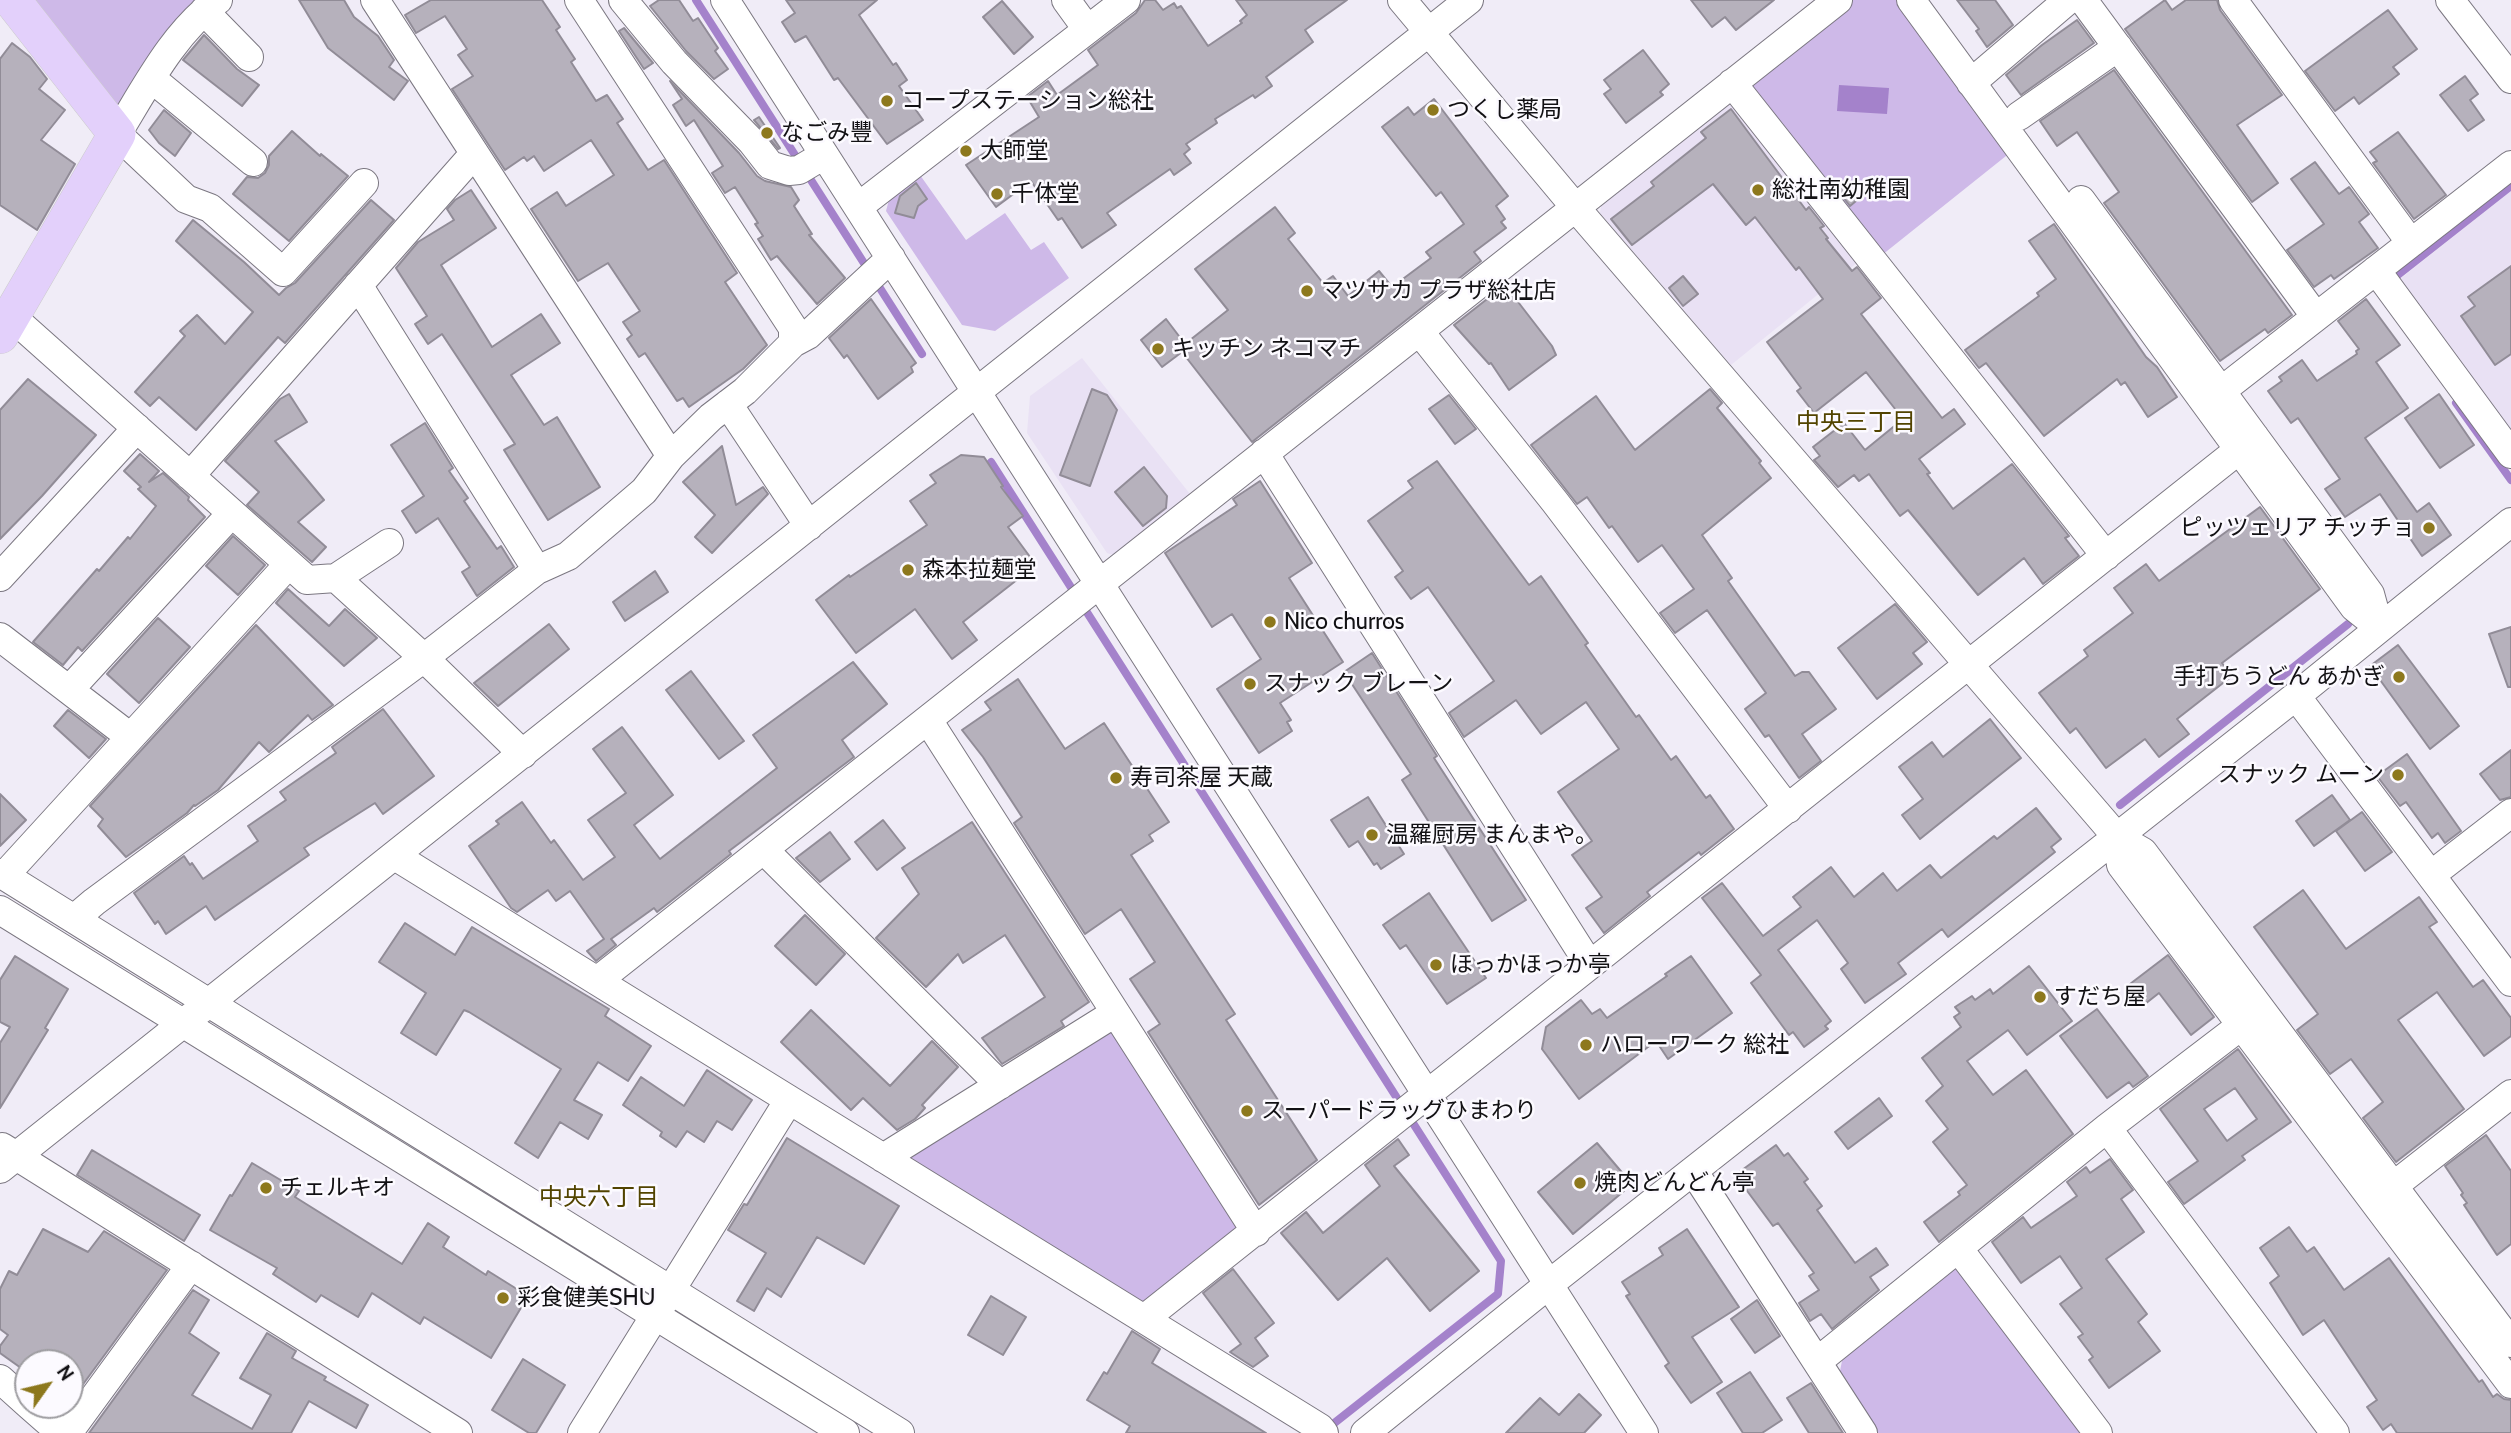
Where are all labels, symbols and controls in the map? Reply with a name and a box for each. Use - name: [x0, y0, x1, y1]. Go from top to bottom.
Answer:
- place label: コープステーション総社: [901, 87, 1154, 115]
- marker: コープステーション総社: [879, 93, 895, 109]
- place label: つくし薬局: [1447, 96, 1562, 124]
- marker: つくし薬局: [1425, 102, 1441, 118]
- place label: なごみ豐: [781, 119, 873, 147]
- marker: なごみ豐: [759, 125, 775, 141]
- place label: 大師堂: [980, 137, 1049, 165]
- marker: 大師堂: [958, 143, 974, 159]
- place label: 総社南幼稚園: [1772, 176, 1910, 204]
- place label: 千体堂: [1011, 180, 1080, 208]
- marker: 総社南幼稚園: [1750, 182, 1766, 198]
- marker: 千体堂: [989, 186, 1005, 202]
- place label: マツサカ プラザ総社店: [1321, 277, 1556, 305]
- marker: マツサカ プラザ総社店: [1299, 283, 1315, 299]
- place label: キッチン ネコマチ: [1172, 335, 1361, 363]
- marker: キッチン ネコマチ: [1150, 341, 1166, 357]
- district label: 中央三丁目: [1796, 409, 1916, 437]
- place label: ピッツェリア チッチョ: [2180, 514, 2415, 542]
- marker: ピッツェリア チッチョ: [2421, 520, 2437, 536]
- place label: 森本拉麺堂: [922, 556, 1037, 584]
- marker: 森本拉麺堂: [900, 562, 916, 578]
- place label: Nico churros: [1284, 608, 1404, 636]
- marker: Nico churros: [1262, 614, 1278, 630]
- place label: 手打ちうどん あかぎ: [2173, 663, 2385, 691]
- marker: 手打ちうどん あかぎ: [2391, 669, 2407, 685]
- place label: スナック ブレーン: [1264, 670, 1453, 698]
- marker: スナック ブレーン: [1242, 676, 1258, 692]
- place label: スナック ムーン: [2218, 761, 2384, 789]
- place label: 寿司茶屋 天蔵: [1130, 764, 1273, 792]
- marker: スナック ムーン: [2390, 767, 2406, 783]
- marker: 寿司茶屋 天蔵: [1108, 770, 1124, 786]
- place label: 温羅厨房 まんまや。: [1386, 821, 1598, 849]
- marker: 温羅厨房 まんまや。: [1364, 827, 1380, 843]
- place label: ほっかほっか亭: [1450, 951, 1611, 979]
- marker: ほっかほっか亭: [1428, 957, 1444, 973]
- place label: すだち屋: [2054, 983, 2146, 1011]
- marker: すだち屋: [2032, 989, 2048, 1005]
- place label: ハローワーク 総社: [1600, 1031, 1789, 1059]
- marker: ハローワーク 総社: [1578, 1037, 1594, 1053]
- place label: スーパードラッグひまわり: [1261, 1097, 1537, 1125]
- marker: スーパードラッグひまわり: [1239, 1103, 1255, 1119]
- place label: 焼肉どんどん亭: [1594, 1169, 1755, 1197]
- place label: チェルキオ: [280, 1174, 395, 1202]
- marker: 焼肉どんどん亭: [1572, 1175, 1588, 1191]
- marker: チェルキオ: [258, 1180, 274, 1196]
- district label: 中央六丁目: [539, 1184, 659, 1212]
- place label: 彩食健美SHU: [517, 1284, 655, 1312]
- marker: 彩食健美SHU: [495, 1290, 511, 1306]
- north arrow: [14, 1349, 84, 1419]
- text: N: [52, 1361, 78, 1385]

